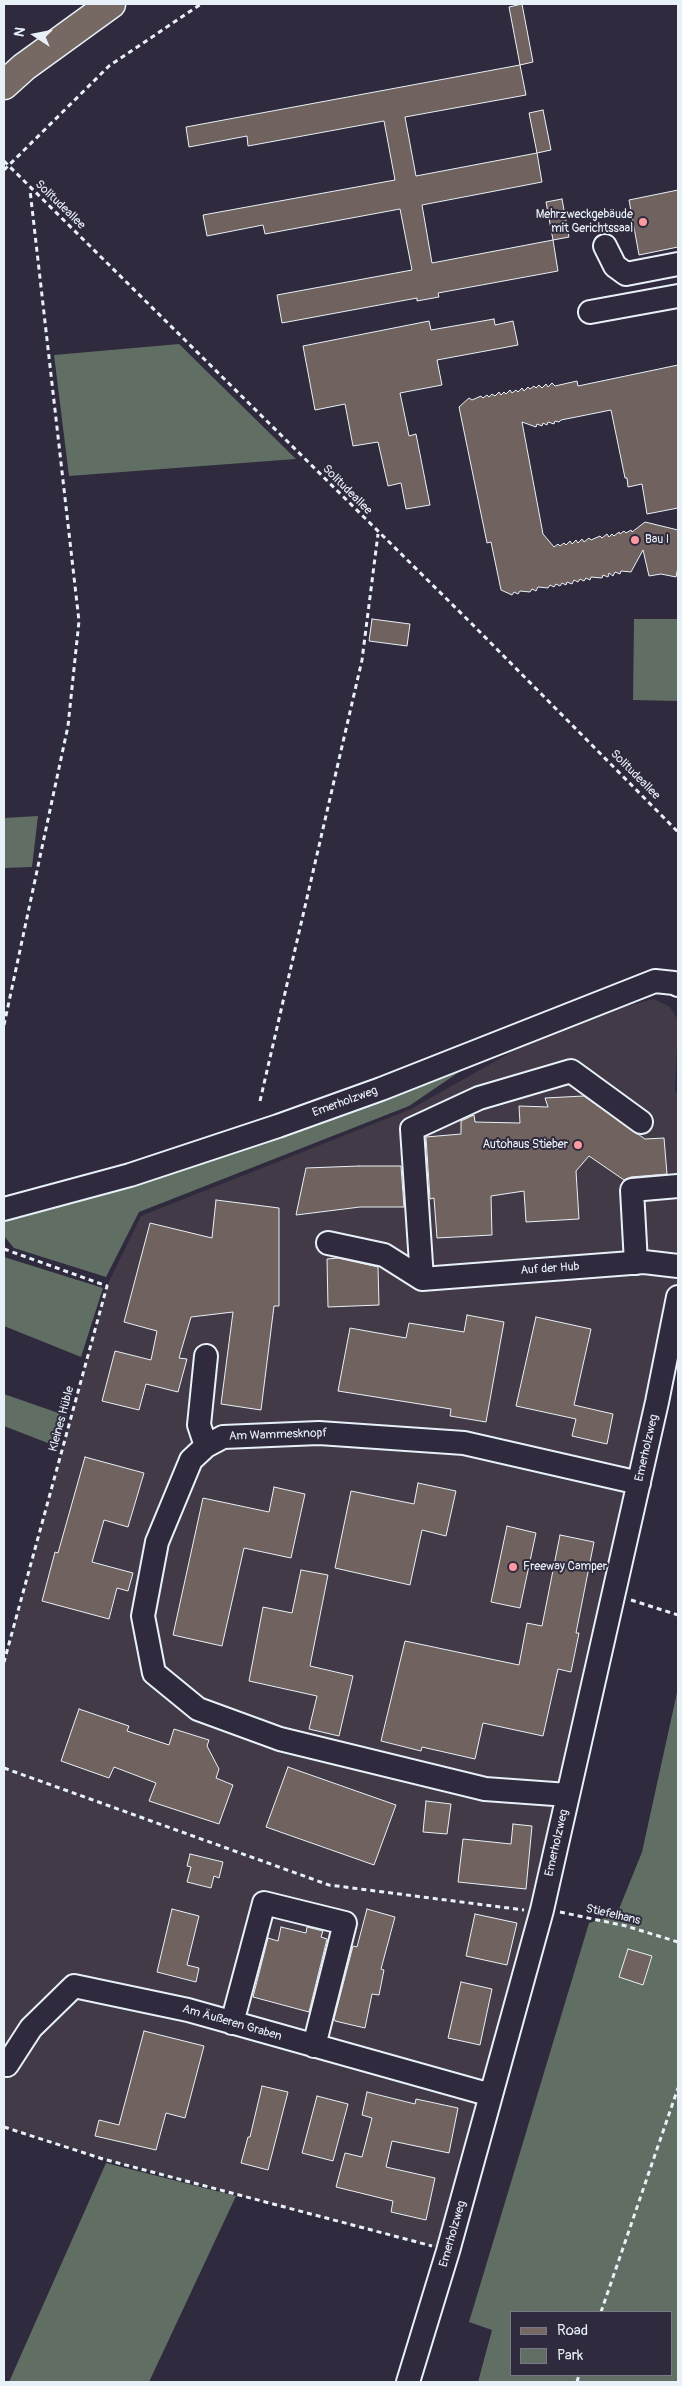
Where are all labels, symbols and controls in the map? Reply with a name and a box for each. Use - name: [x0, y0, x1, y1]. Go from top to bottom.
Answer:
- north arrow: [10, 10, 60, 60]
- text: N: [11, 26, 29, 38]
- street label: Solitudeallee: [32, 177, 88, 233]
- place label: Mehrzweckgebäude mit Gerichtssaal: [536, 208, 633, 236]
- marker: Mehrzweckgebäude mit Gerichtssaal: [637, 216, 649, 228]
- street label: Solitudeallee: [319, 462, 375, 518]
- place label: Bau I: [645, 533, 669, 547]
- marker: Bau I: [629, 534, 641, 546]
- street label: Solitudeallee: [607, 747, 663, 803]
- street label: Emerholzweg: [310, 1084, 380, 1120]
- place label: Autohaus Stieber: [482, 1138, 568, 1152]
- marker: Autohaus Stieber: [572, 1139, 584, 1151]
- street label: Auf der Hub: [520, 1260, 580, 1278]
- street label: Kleines Hüble: [46, 1385, 78, 1453]
- street label: Emerholzweg: [632, 1413, 662, 1483]
- street label: Am Wammesknopf: [229, 1426, 327, 1444]
- place label: Freeway Camper: [523, 1560, 607, 1574]
- marker: Freeway Camper: [507, 1561, 519, 1573]
- street label: Emerholzweg: [542, 1808, 572, 1878]
- street label: Stiefelhans: [584, 1902, 642, 1928]
- street label: Am Äußeren Graben: [181, 2002, 283, 2044]
- street label: Emerholzweg: [437, 2199, 469, 2269]
- legend: [510, 2311, 672, 2376]
- text: Road: [557, 2321, 588, 2340]
- text: Park: [557, 2346, 583, 2365]

